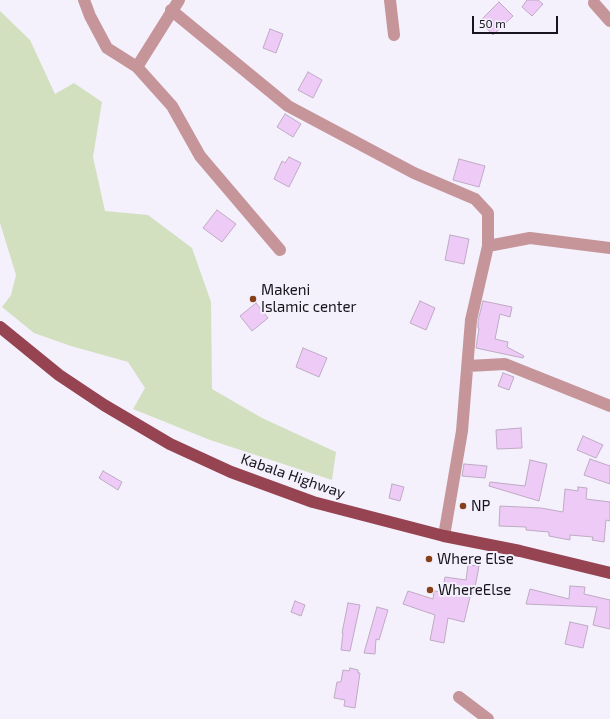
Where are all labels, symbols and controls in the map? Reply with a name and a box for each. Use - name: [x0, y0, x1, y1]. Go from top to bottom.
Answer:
- scale bar: [474, 8, 560, 34]
- text: 50 m: [479, 16, 506, 30]
- place label: Makeni Islamic center: [261, 281, 357, 316]
- marker: Makeni Islamic center: [248, 294, 258, 304]
- street label: Kabala Highway: [238, 450, 348, 502]
- place label: NP: [471, 497, 490, 515]
- marker: NP: [458, 501, 468, 511]
- place label: Where Else: [437, 550, 514, 568]
- marker: Where Else: [424, 554, 434, 564]
- place label: WhereElse: [438, 581, 511, 599]
- marker: WhereElse: [425, 585, 435, 595]

